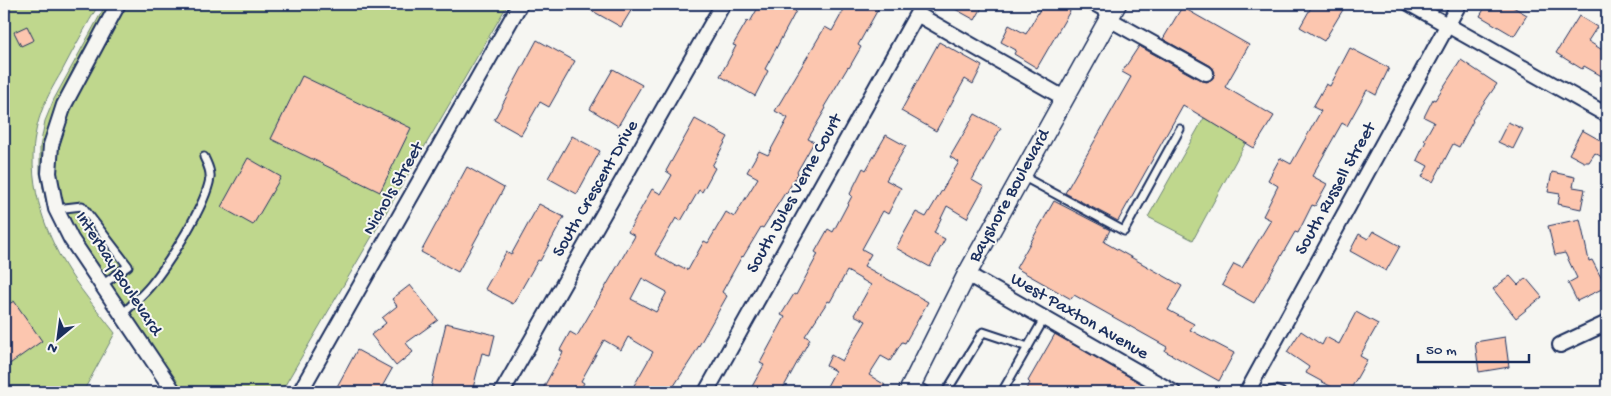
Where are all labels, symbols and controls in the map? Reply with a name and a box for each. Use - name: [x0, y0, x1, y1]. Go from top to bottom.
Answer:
- street label: South Jules Verne Court: [743, 109, 848, 277]
- street label: South Crescent Drive: [548, 116, 644, 261]
- street label: South Russell Street: [1291, 118, 1382, 259]
- street label: Bayshore Boulevard: [964, 125, 1056, 267]
- street label: Nichols Street: [359, 137, 430, 239]
- street label: Interbay Boulevard: [70, 208, 167, 341]
- street label: West Paxton Avenue: [1006, 269, 1152, 365]
- north arrow: [32, 314, 82, 364]
- scale bar: [1418, 331, 1530, 363]
- text: N: [45, 338, 61, 357]
- text: 50 m: [1426, 342, 1457, 360]

